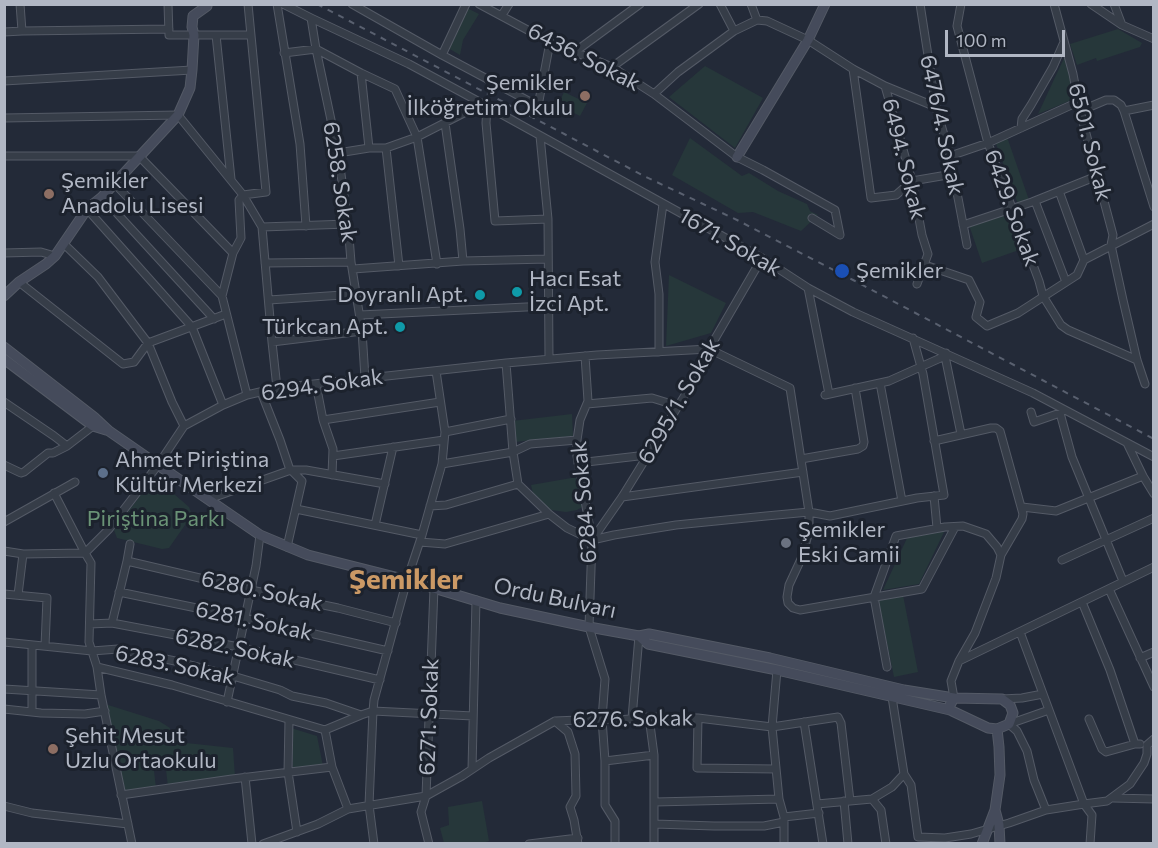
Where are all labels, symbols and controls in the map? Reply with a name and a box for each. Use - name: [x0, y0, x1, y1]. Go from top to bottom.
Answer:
- street label: 6436. Sokak: [523, 17, 645, 97]
- scale bar: [948, 18, 1068, 56]
- text: 100 m: [956, 29, 1006, 51]
- street label: 6476/4. Sokak: [914, 53, 970, 197]
- place label: Şemikler İlköğretim Okulu: [407, 70, 573, 122]
- street label: 6501. Sokak: [1063, 80, 1117, 204]
- marker: Şemikler İlköğretim Okulu: [578, 89, 592, 103]
- street label: 6494. Sokak: [876, 96, 932, 222]
- street label: 6258. Sokak: [317, 120, 363, 244]
- street label: 6429. Sokak: [979, 146, 1045, 270]
- place label: Şemikler Anadolu Lisesi: [61, 168, 204, 220]
- marker: Şemikler Anadolu Lisesi: [42, 187, 56, 201]
- street label: 1671. Sokak: [674, 202, 786, 282]
- place label: Şemikler: [856, 258, 943, 284]
- marker: Şemikler: [833, 262, 851, 280]
- place label: Hacı Esat İzci Apt.: [529, 266, 621, 318]
- place label: Doyranlı Apt.: [337, 282, 468, 308]
- marker: Hacı Esat İzci Apt.: [510, 285, 524, 299]
- marker: Doyranlı Apt.: [473, 288, 487, 302]
- place label: Türkcan Apt.: [262, 314, 388, 340]
- marker: Türkcan Apt.: [393, 320, 407, 334]
- street label: 6295/1. Sokak: [632, 333, 726, 469]
- street label: 6294. Sokak: [259, 363, 385, 407]
- street label: 6284. Sokak: [566, 440, 602, 564]
- place label: Ahmet Piriştina Kültür Merkezi: [115, 447, 269, 499]
- marker: Ahmet Piriştina Kültür Merkezi: [96, 466, 110, 480]
- park label: Piriştina Parkı: [87, 506, 225, 532]
- place label: Şemikler Eski Camii: [798, 517, 900, 568]
- marker: Şemikler Eski Camii: [779, 536, 793, 550]
- district label: Şemikler: [349, 563, 463, 597]
- street label: 6280. Sokak: [199, 565, 325, 617]
- street label: Ordu Bulvarı: [491, 572, 619, 624]
- street label: 6281. Sokak: [193, 596, 315, 646]
- street label: 6282. Sokak: [173, 622, 297, 674]
- street label: 6283. Sokak: [113, 639, 237, 691]
- street label: 6271. Sokak: [414, 658, 444, 776]
- street label: 6276. Sokak: [572, 705, 694, 733]
- place label: Şehit Mesut Uzlu Ortaokulu: [65, 723, 217, 774]
- marker: Şehit Mesut Uzlu Ortaokulu: [46, 742, 60, 756]

